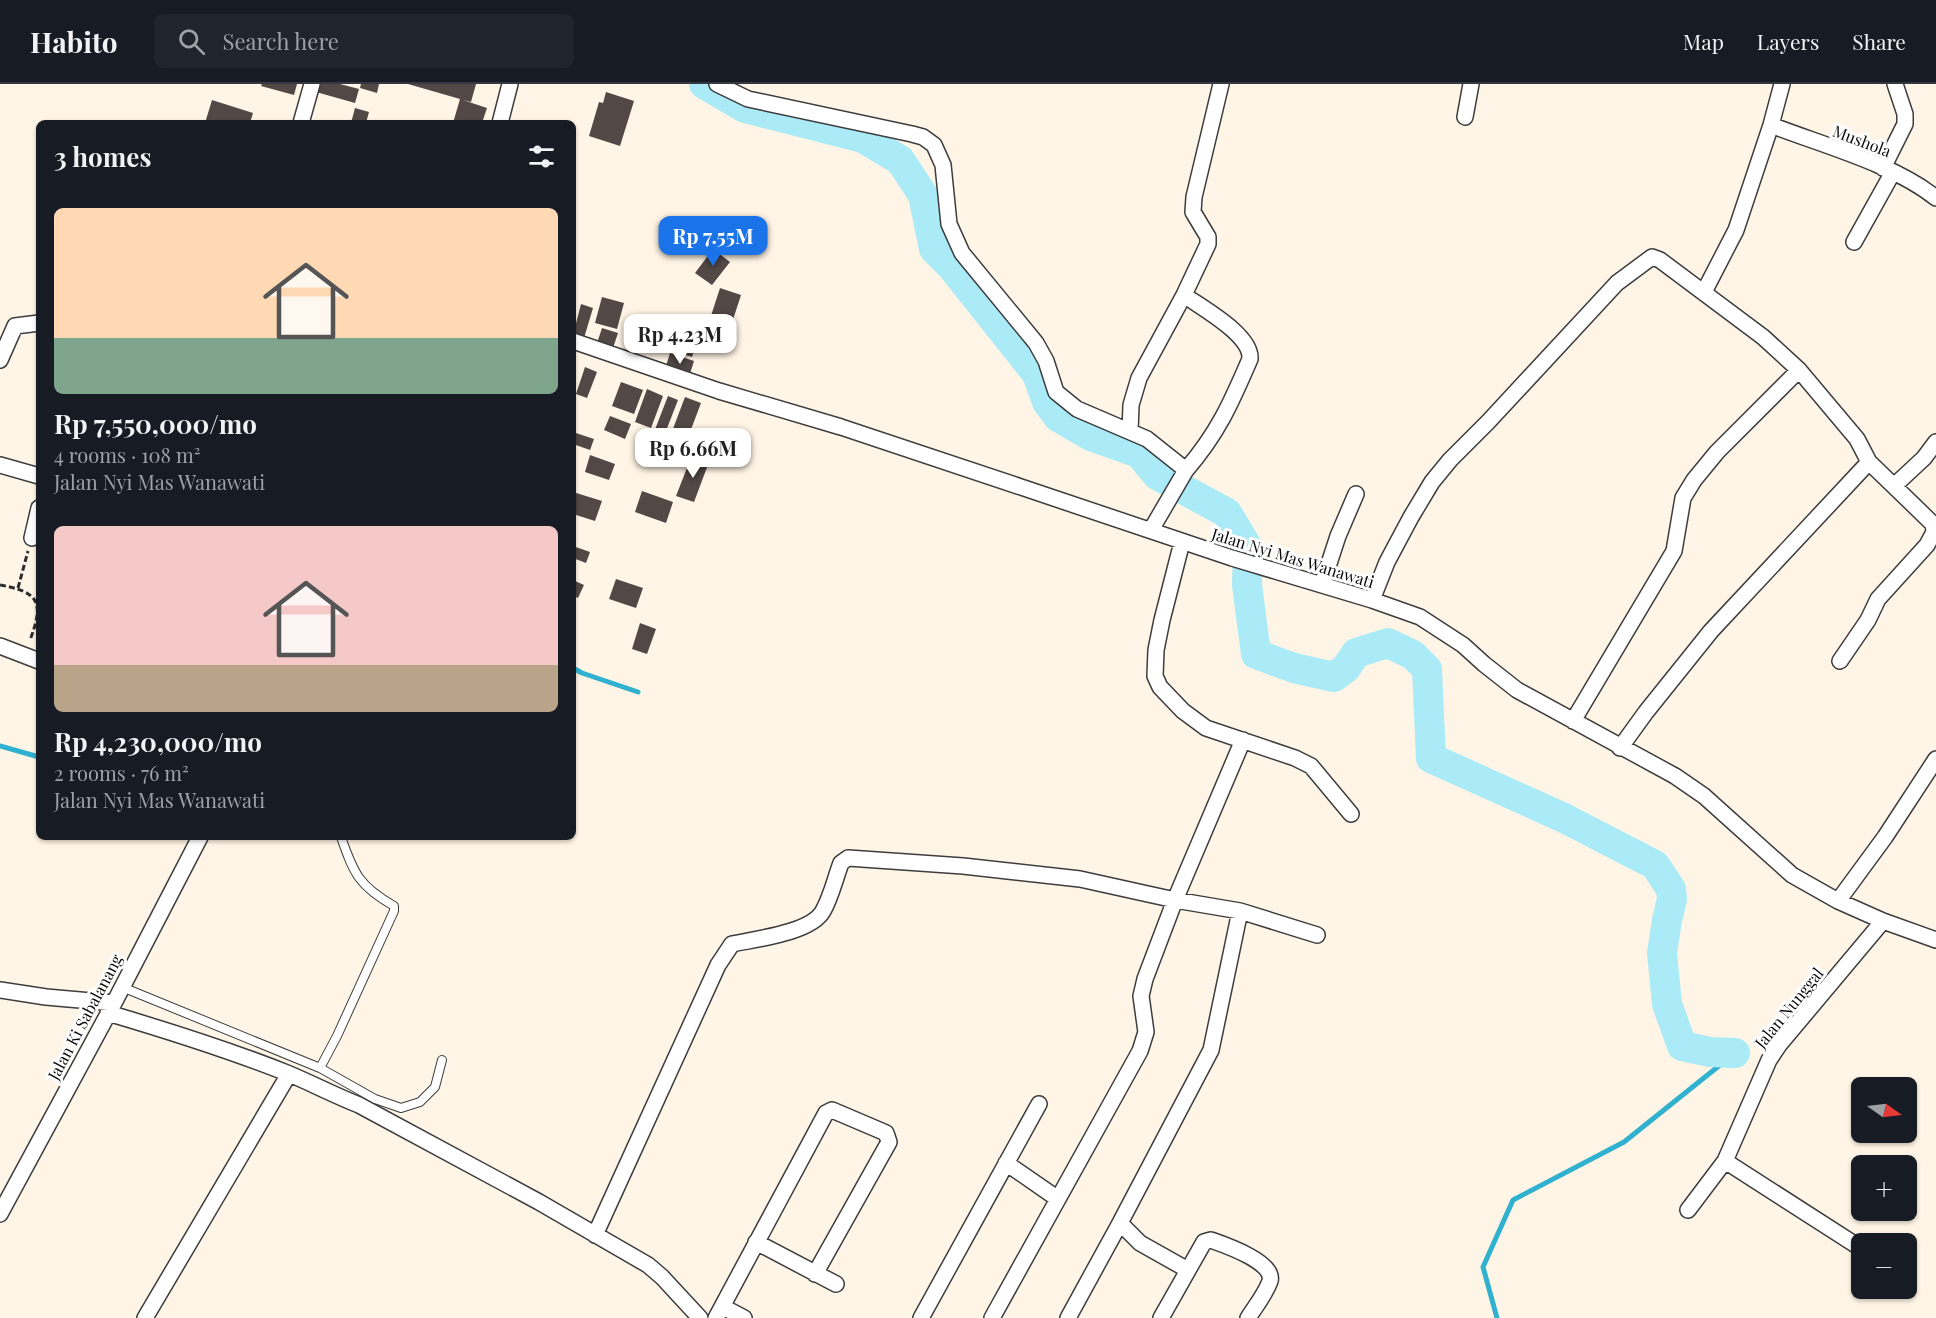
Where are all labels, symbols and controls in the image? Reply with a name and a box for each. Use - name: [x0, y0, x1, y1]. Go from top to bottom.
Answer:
- search box: [154, 14, 574, 68]
- text: Habito: [30, 23, 118, 60]
- icon: search: [175, 25, 208, 58]
- text: Search here: [223, 26, 339, 56]
- text: Map: [1683, 27, 1724, 55]
- text: Layers: [1757, 27, 1819, 55]
- text: Share: [1852, 27, 1906, 55]
- street label: Mushola: [1830, 120, 1894, 161]
- text: 3 homes: [54, 139, 151, 174]
- icon: filters: [525, 140, 558, 173]
- pin: Rp 7.55M: [651, 216, 775, 267]
- text: Rp 7.55M: [673, 222, 753, 249]
- icon: home: [252, 247, 360, 355]
- pin: Rp 4.23M: [618, 314, 742, 365]
- text: Rp 4.23M: [638, 320, 722, 347]
- text: Rp 7,550,000/mo: [54, 406, 257, 441]
- pin: Rp 6.66M: [631, 428, 755, 479]
- text: Rp 6.66M: [649, 434, 737, 461]
- text: 4 rooms · 108 m²: [54, 441, 201, 468]
- text: Jalan Nyi Mas Wanawati: [54, 468, 265, 495]
- street label: Jalan Nyi Mas Wanawati: [1208, 523, 1377, 592]
- icon: home: [252, 565, 360, 673]
- text: Rp 4,230,000/mo: [54, 724, 262, 759]
- text: 2 rooms · 76 m²: [54, 759, 189, 786]
- text: Jalan Nyi Mas Wanawati: [54, 786, 265, 813]
- street label: Jalan Ki Sabalanang: [42, 950, 127, 1084]
- street label: Jalan Nunggal: [1749, 963, 1828, 1053]
- north arrow: [1851, 1077, 1917, 1143]
- map controls: [1851, 1077, 1917, 1299]
- button: +: [1851, 1155, 1917, 1221]
- button: −: [1851, 1233, 1917, 1299]

